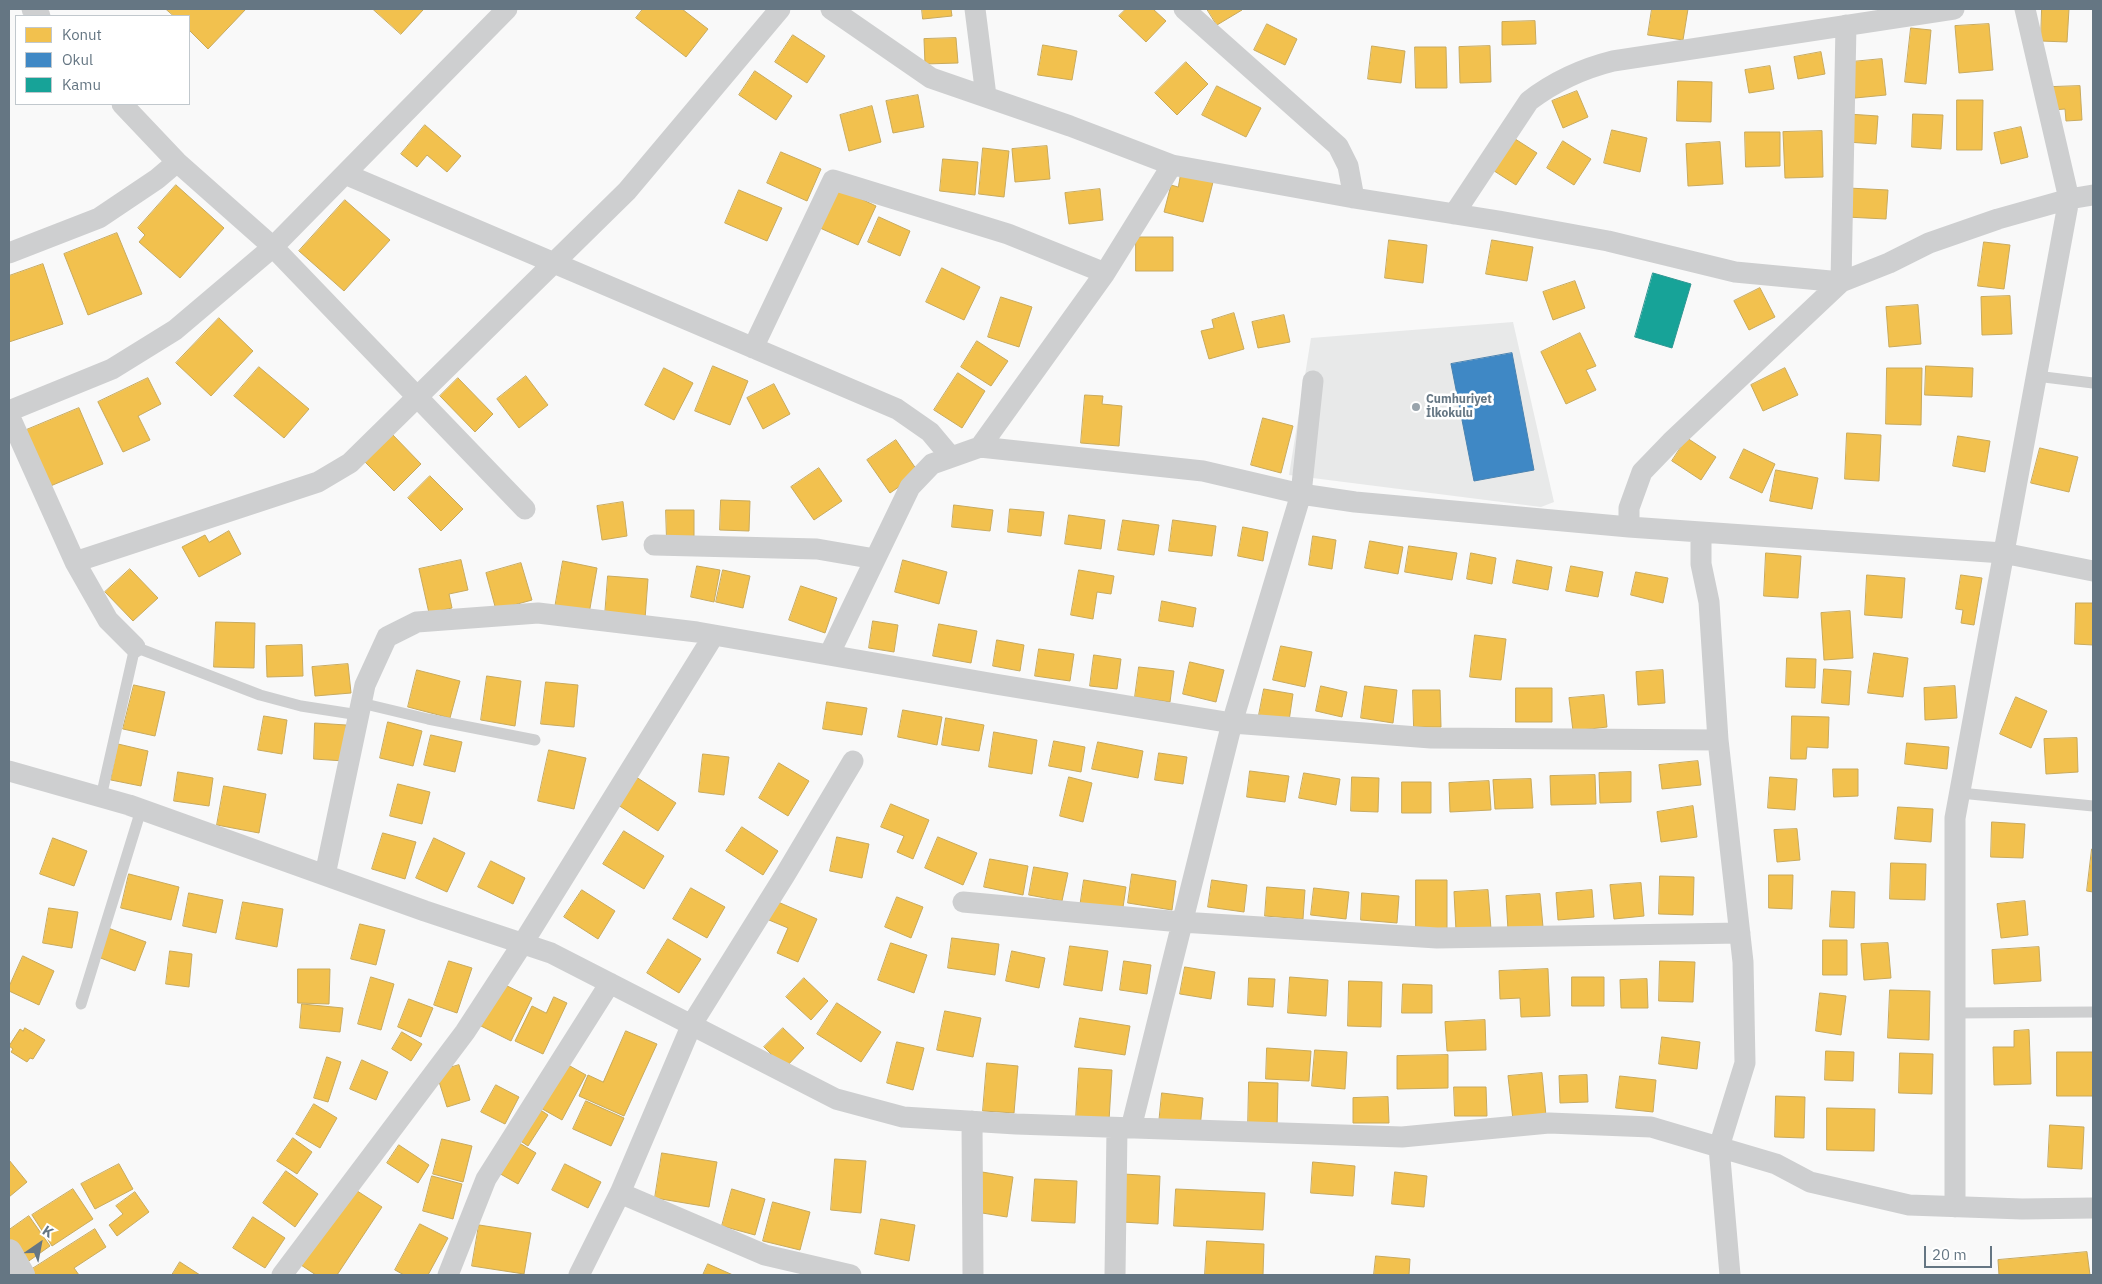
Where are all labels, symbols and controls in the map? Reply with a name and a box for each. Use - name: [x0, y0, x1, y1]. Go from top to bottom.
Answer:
- legend: [15, 15, 190, 105]
- text: Konut: [62, 25, 102, 44]
- text: Okul: [62, 50, 93, 69]
- text: Kamu: [62, 75, 101, 94]
- place label: Cumhuriyet İlkokulu: [1426, 393, 1492, 421]
- marker: Cumhuriyet İlkokulu: [1410, 401, 1422, 413]
- north arrow: [15, 1219, 65, 1269]
- text: K: [39, 1221, 57, 1242]
- scale bar: [1927, 1236, 1994, 1268]
- text: 20 m: [1932, 1245, 1967, 1264]

